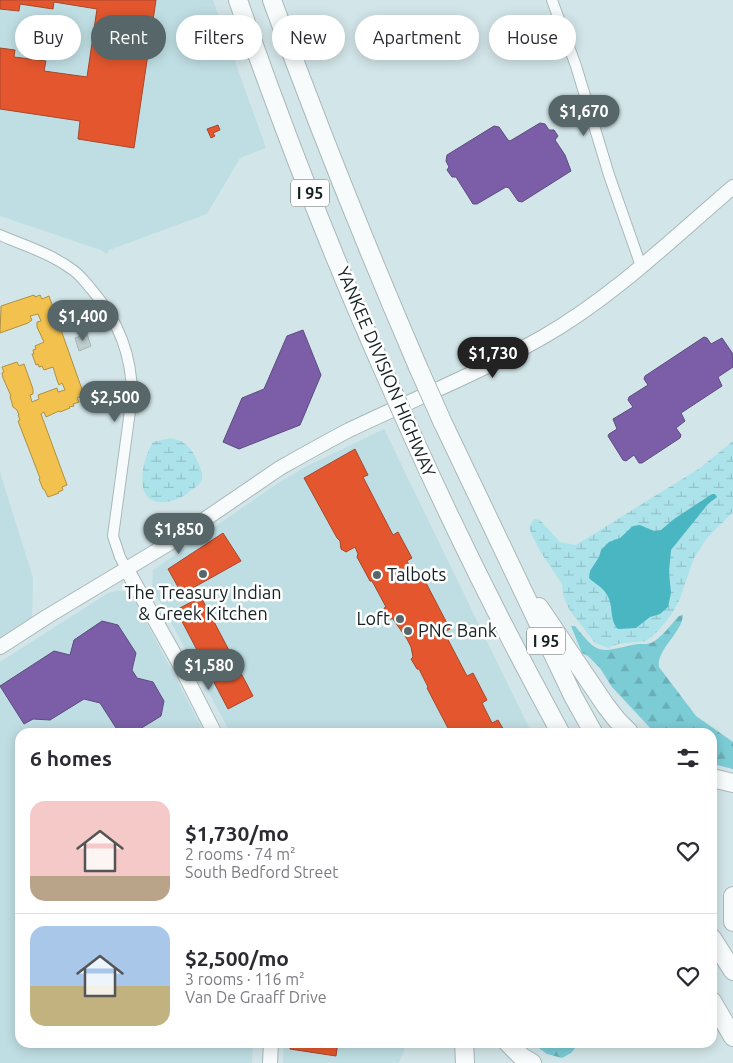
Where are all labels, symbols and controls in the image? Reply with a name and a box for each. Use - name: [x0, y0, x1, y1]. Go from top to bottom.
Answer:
- chip: Buy: [15, 15, 81, 60]
- chip: Rent: [91, 15, 166, 60]
- chip: Filters: [176, 15, 262, 60]
- chip: New: [272, 15, 345, 60]
- chip: Apartment: [355, 15, 479, 60]
- chip: House: [489, 15, 576, 60]
- pin: $1,670: [543, 94, 625, 137]
- text: $1,670: [559, 102, 609, 120]
- road number: I 95: [291, 180, 329, 207]
- street label: YANKEE DIVISION HIGHWAY: [334, 264, 441, 480]
- pin: $1,400: [42, 300, 124, 342]
- text: $1,400: [58, 307, 108, 325]
- pin: $1,730: [452, 336, 534, 379]
- text: $1,730: [468, 344, 518, 362]
- pin: $2,500: [74, 380, 156, 423]
- text: $2,500: [90, 388, 140, 406]
- pin: $1,850: [138, 512, 220, 555]
- text: $1,850: [154, 520, 204, 538]
- place label: Talbots: [387, 564, 446, 584]
- marker: The Treasury Indian & Greek Kitchen: [197, 568, 209, 580]
- marker: Talbots: [371, 569, 383, 581]
- place label: The Treasury Indian & Greek Kitchen: [124, 582, 282, 623]
- place label: Loft: [356, 608, 390, 628]
- marker: Loft: [394, 613, 406, 625]
- place label: PNC Bank: [418, 620, 497, 640]
- marker: PNC Bank: [402, 625, 414, 637]
- road number: I 95: [527, 627, 565, 654]
- pin: $1,580: [168, 648, 250, 691]
- text: $1,580: [184, 656, 234, 674]
- icon: filters: [674, 744, 702, 772]
- text: 6 homes: [30, 746, 112, 770]
- icon: home: [70, 821, 130, 881]
- text: $1,730/mo: [185, 821, 289, 845]
- icon: heart: [674, 837, 702, 865]
- text: 2 rooms · 74 m²: [185, 845, 296, 863]
- text: South Bedford Street: [185, 863, 339, 881]
- icon: home: [70, 946, 130, 1006]
- text: $2,500/mo: [185, 946, 289, 970]
- icon: heart: [674, 962, 702, 990]
- text: 3 rooms · 116 m²: [185, 970, 305, 988]
- text: Van De Graaff Drive: [185, 988, 327, 1006]

